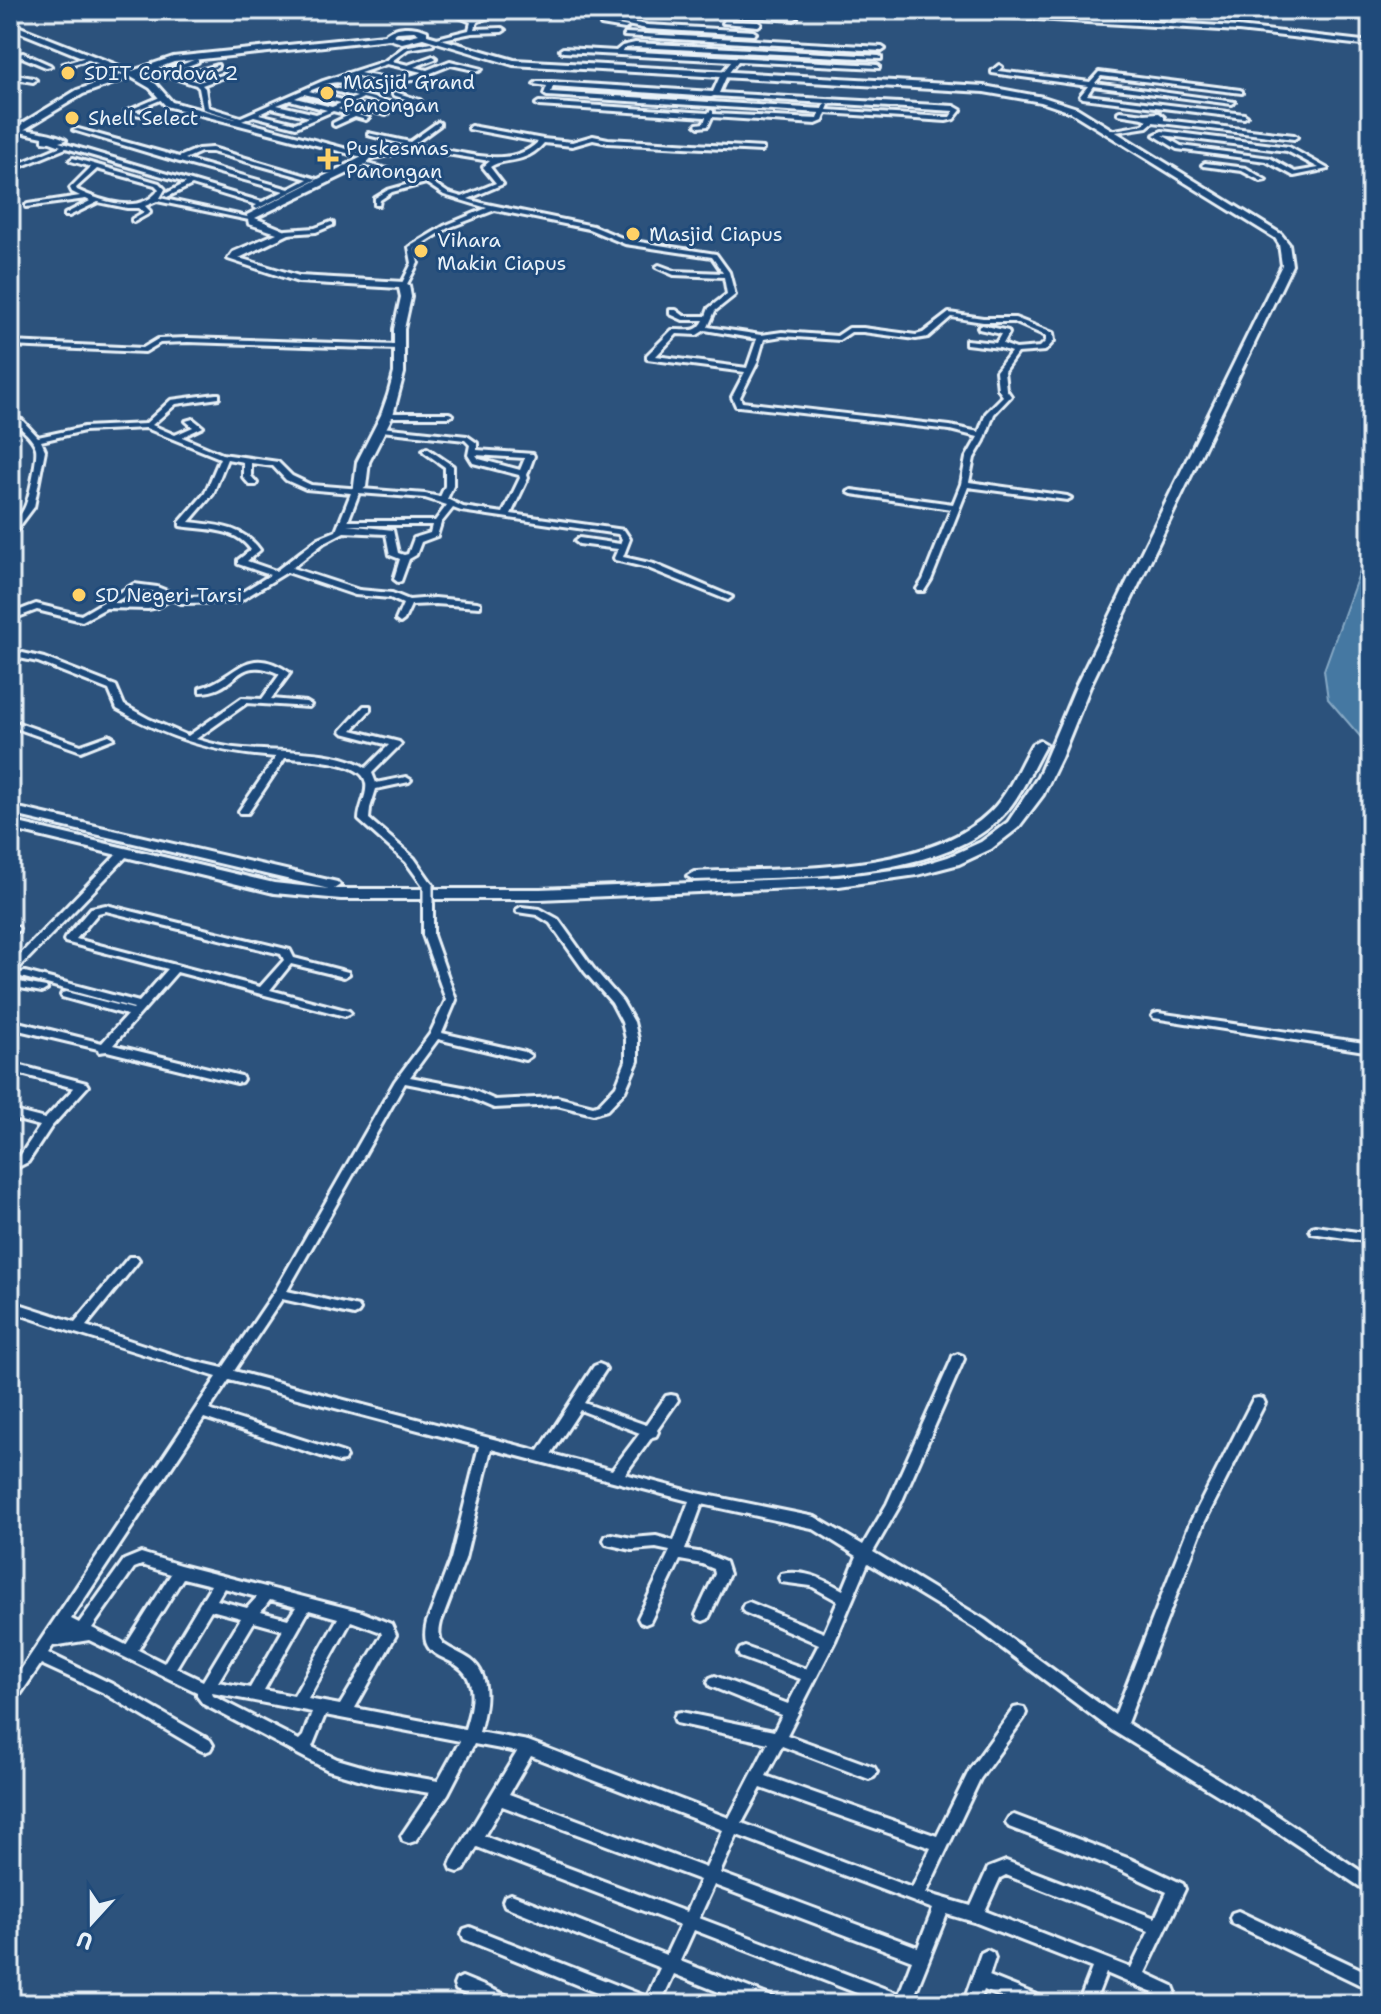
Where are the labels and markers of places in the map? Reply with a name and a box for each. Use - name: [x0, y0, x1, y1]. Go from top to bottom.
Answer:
- place label: SDIT Cordova 2: [84, 60, 239, 86]
- marker: SDIT Cordova 2: [59, 64, 77, 82]
- place label: Masjid Grand Panongan: [343, 69, 475, 118]
- marker: Masjid Grand Panongan: [318, 84, 336, 102]
- place label: Shell Select: [88, 105, 199, 131]
- marker: Shell Select: [63, 109, 81, 127]
- place label: Puskesmas Panongan: [346, 135, 449, 184]
- marker: Puskesmas Panongan: [317, 148, 339, 170]
- place label: Masjid Ciapus: [649, 221, 783, 247]
- marker: Masjid Ciapus: [624, 225, 642, 243]
- place label: Vihara Makin Ciapus: [437, 227, 566, 276]
- marker: Vihara Makin Ciapus: [412, 242, 430, 260]
- place label: SD Negeri Tarsi: [95, 582, 242, 608]
- marker: SD Negeri Tarsi: [70, 586, 88, 604]

